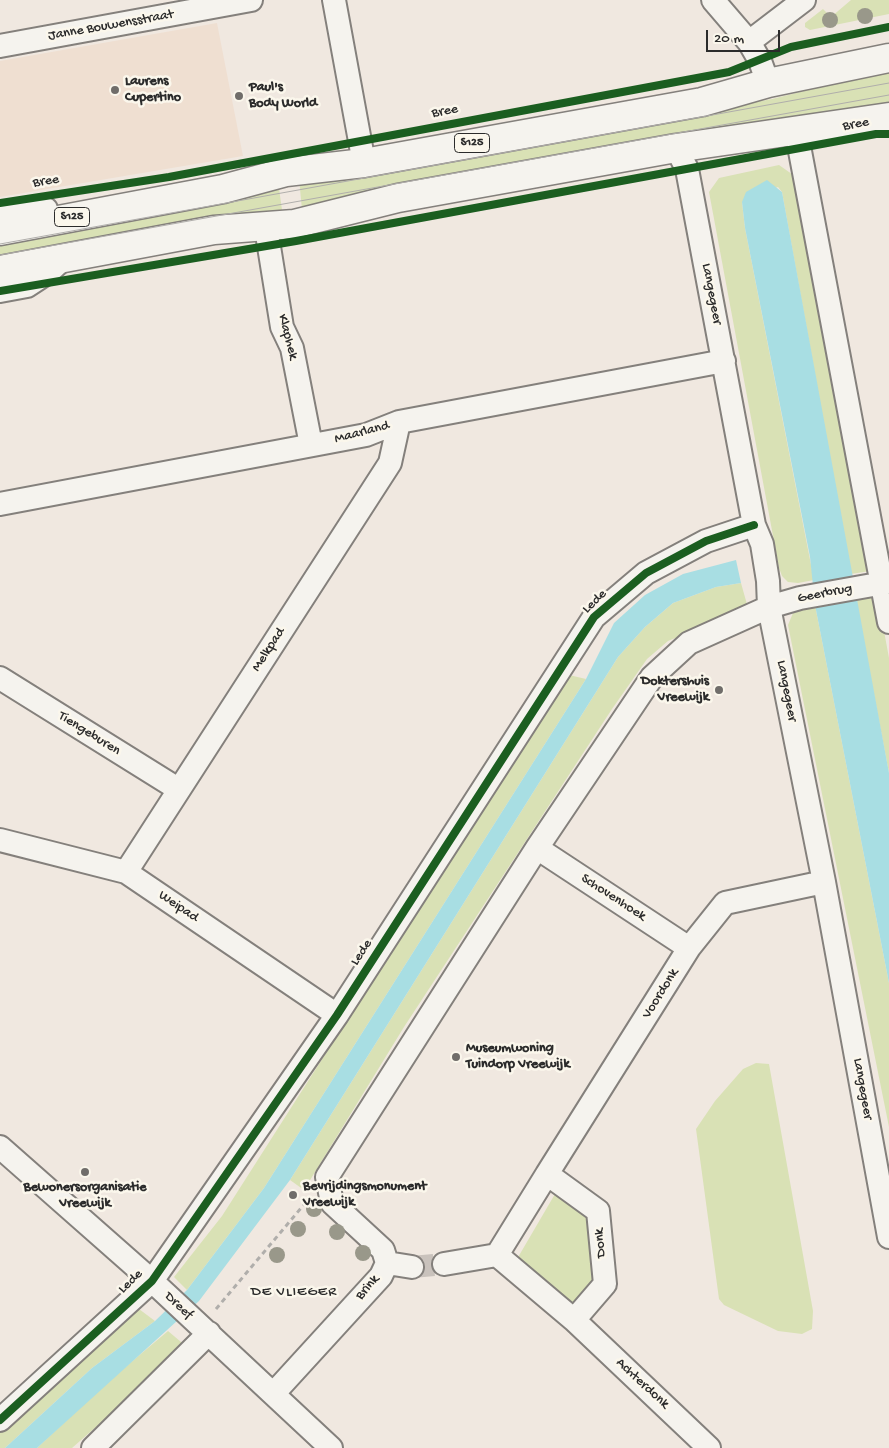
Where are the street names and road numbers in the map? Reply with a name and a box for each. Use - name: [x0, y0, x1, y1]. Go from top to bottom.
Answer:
- street label: Janne Bouwensstraat: [47, 7, 175, 45]
- street label: Bree: [430, 101, 460, 123]
- street label: Bree: [841, 114, 871, 136]
- road number: S125: [454, 134, 490, 152]
- street label: Bree: [32, 172, 60, 192]
- road number: S125: [54, 208, 90, 226]
- street label: Langegeer: [697, 262, 725, 326]
- street label: Klaphek: [273, 312, 301, 362]
- street label: Maarland: [333, 418, 391, 448]
- street label: Geerbrug: [796, 580, 854, 608]
- street label: Lede: [579, 586, 611, 618]
- street label: Melkpad: [249, 625, 289, 675]
- street label: Langegeer: [772, 659, 800, 723]
- street label: Tiengeburen: [55, 708, 123, 760]
- street label: Schovenhoek: [577, 871, 649, 925]
- street label: Weipad: [155, 887, 201, 927]
- street label: Lede: [347, 937, 377, 969]
- street label: Voordonk: [639, 966, 683, 1022]
- street label: Langegeer: [848, 1057, 876, 1121]
- street label: Donk: [591, 1228, 611, 1258]
- street label: Lede: [115, 1266, 147, 1298]
- street label: Brink: [352, 1272, 384, 1304]
- street label: Dreef: [160, 1289, 196, 1323]
- street label: Achterdonk: [612, 1355, 672, 1413]

